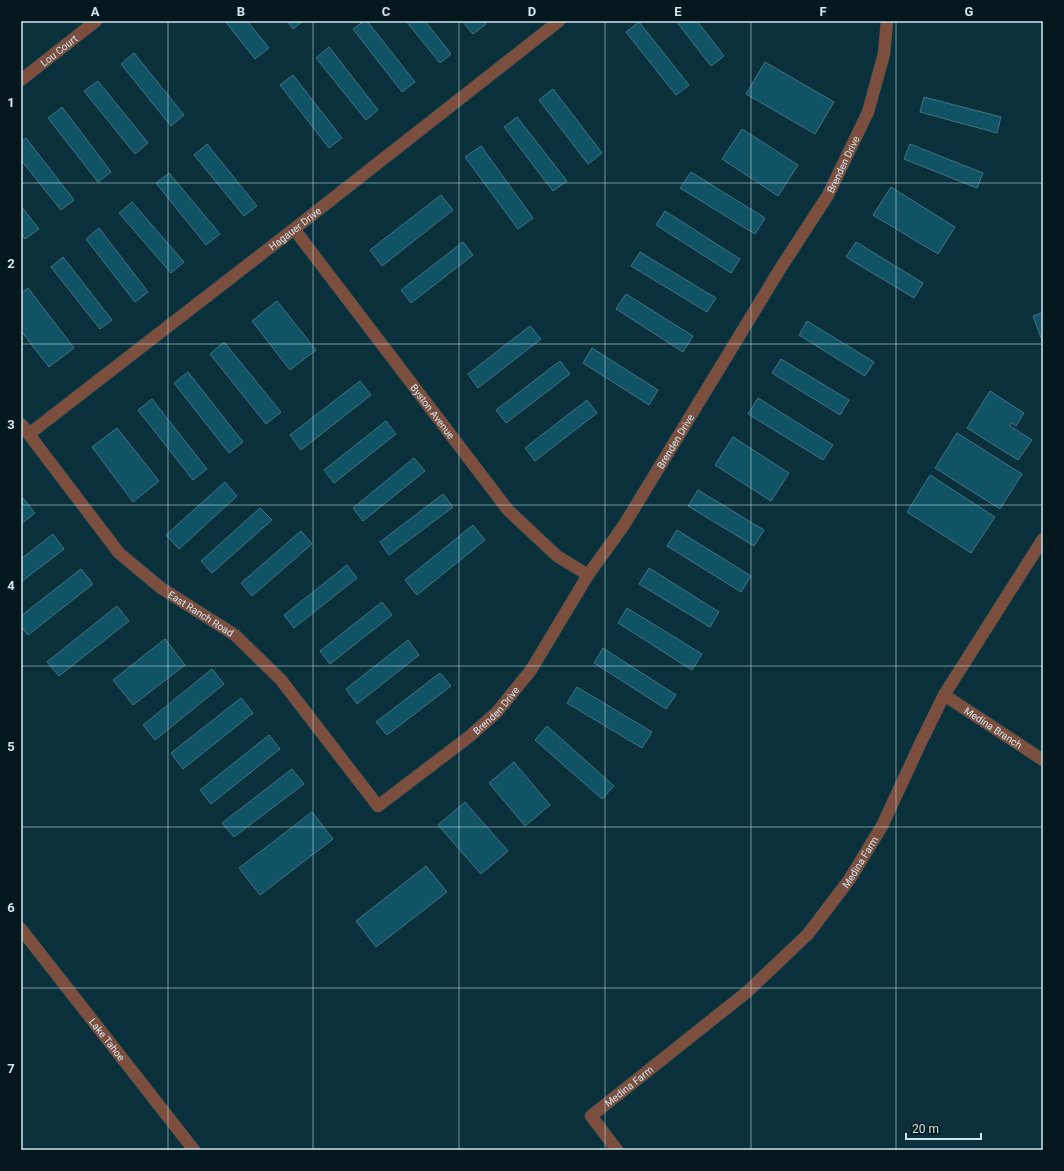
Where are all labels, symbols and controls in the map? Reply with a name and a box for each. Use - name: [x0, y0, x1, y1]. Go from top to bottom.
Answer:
- text: A: [91, 4, 100, 19]
- text: B: [237, 4, 245, 19]
- text: C: [382, 4, 391, 19]
- text: D: [528, 4, 536, 19]
- text: E: [674, 4, 682, 19]
- text: F: [819, 4, 827, 19]
- text: G: [965, 4, 974, 19]
- street label: Lou Court: [38, 33, 80, 69]
- text: 1: [7, 95, 15, 110]
- street label: Brenden Drive: [825, 134, 862, 195]
- street label: Hagauer Drive: [267, 205, 323, 252]
- text: 2: [7, 256, 15, 271]
- street label: Byston Avenue: [408, 382, 457, 441]
- street label: Brenden Drive: [655, 412, 696, 471]
- text: 3: [7, 417, 15, 432]
- text: 4: [7, 578, 15, 593]
- street label: East Ranch Road: [166, 589, 235, 639]
- street label: Brenden Drive: [471, 684, 521, 737]
- street label: Medina Branch: [962, 705, 1024, 751]
- text: 5: [7, 739, 15, 754]
- street label: Medina Farm: [840, 834, 880, 890]
- text: 6: [7, 900, 15, 915]
- street label: Lake Tahoe: [87, 1016, 127, 1063]
- text: 7: [7, 1061, 15, 1076]
- street label: Medina Farm: [603, 1064, 656, 1109]
- scale bar: [906, 1115, 981, 1141]
- text: 20 m: [912, 1122, 939, 1136]

